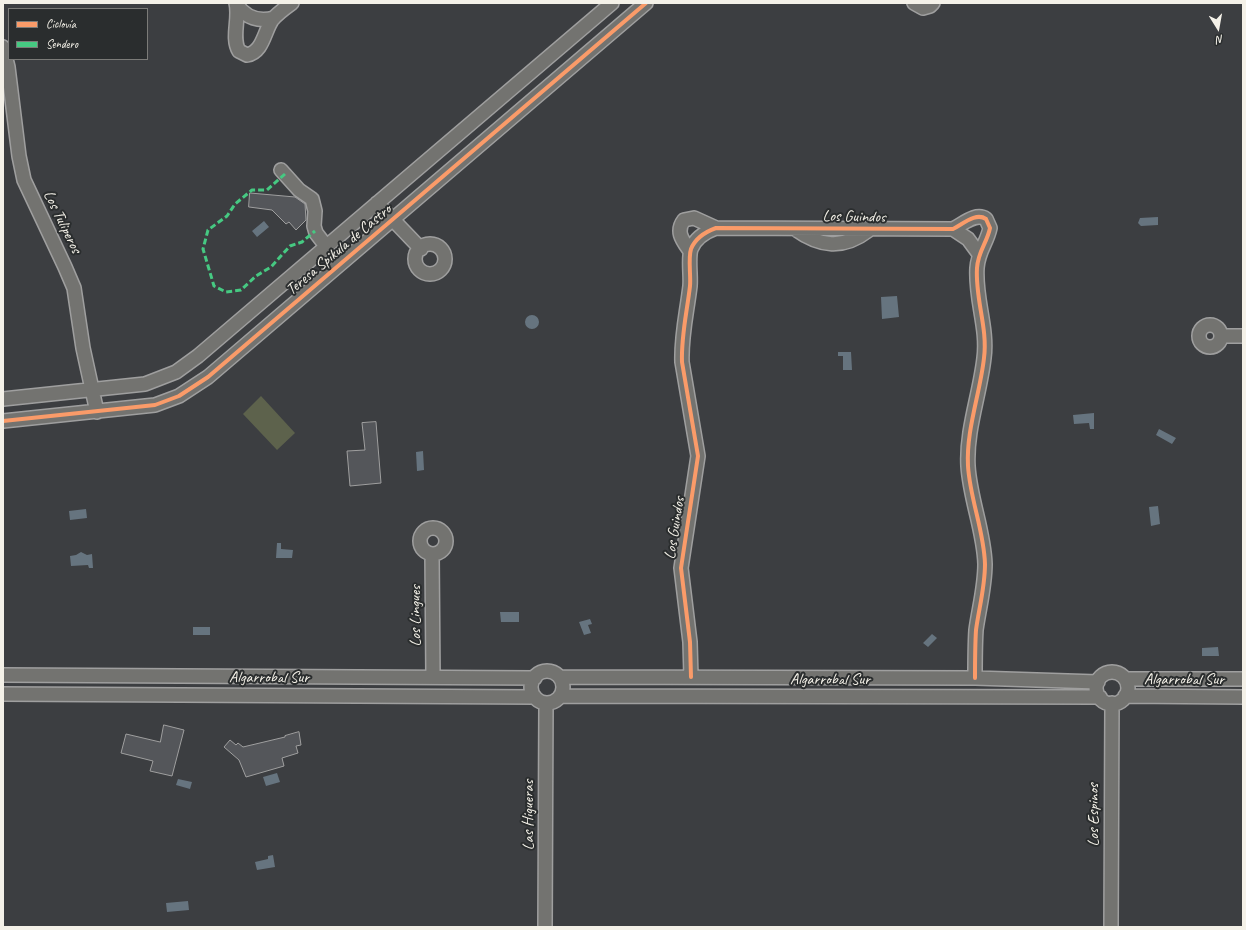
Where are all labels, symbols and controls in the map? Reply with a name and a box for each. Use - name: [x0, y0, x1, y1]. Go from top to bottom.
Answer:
- legend: [8, 8, 148, 60]
- north arrow: [1198, 8, 1238, 48]
- text: Ciclovía: [46, 16, 76, 32]
- text: N: [1216, 32, 1225, 47]
- text: Sendero: [46, 36, 78, 52]
- street label: Los Tuliperos: [39, 187, 85, 257]
- street label: Teresa Spikula de Castro: [282, 200, 396, 300]
- street label: Los Guindos: [822, 207, 886, 227]
- street label: Los Guindos: [661, 495, 689, 561]
- street label: Los Lingues: [406, 585, 426, 647]
- street label: Algarrobal Sur: [229, 668, 309, 688]
- street label: Algarrobal Sur: [790, 670, 870, 690]
- street label: Algarrobal Sur: [1144, 670, 1224, 690]
- street label: Las Higueras: [519, 780, 539, 850]
- street label: Los Espinos: [1084, 783, 1104, 847]

